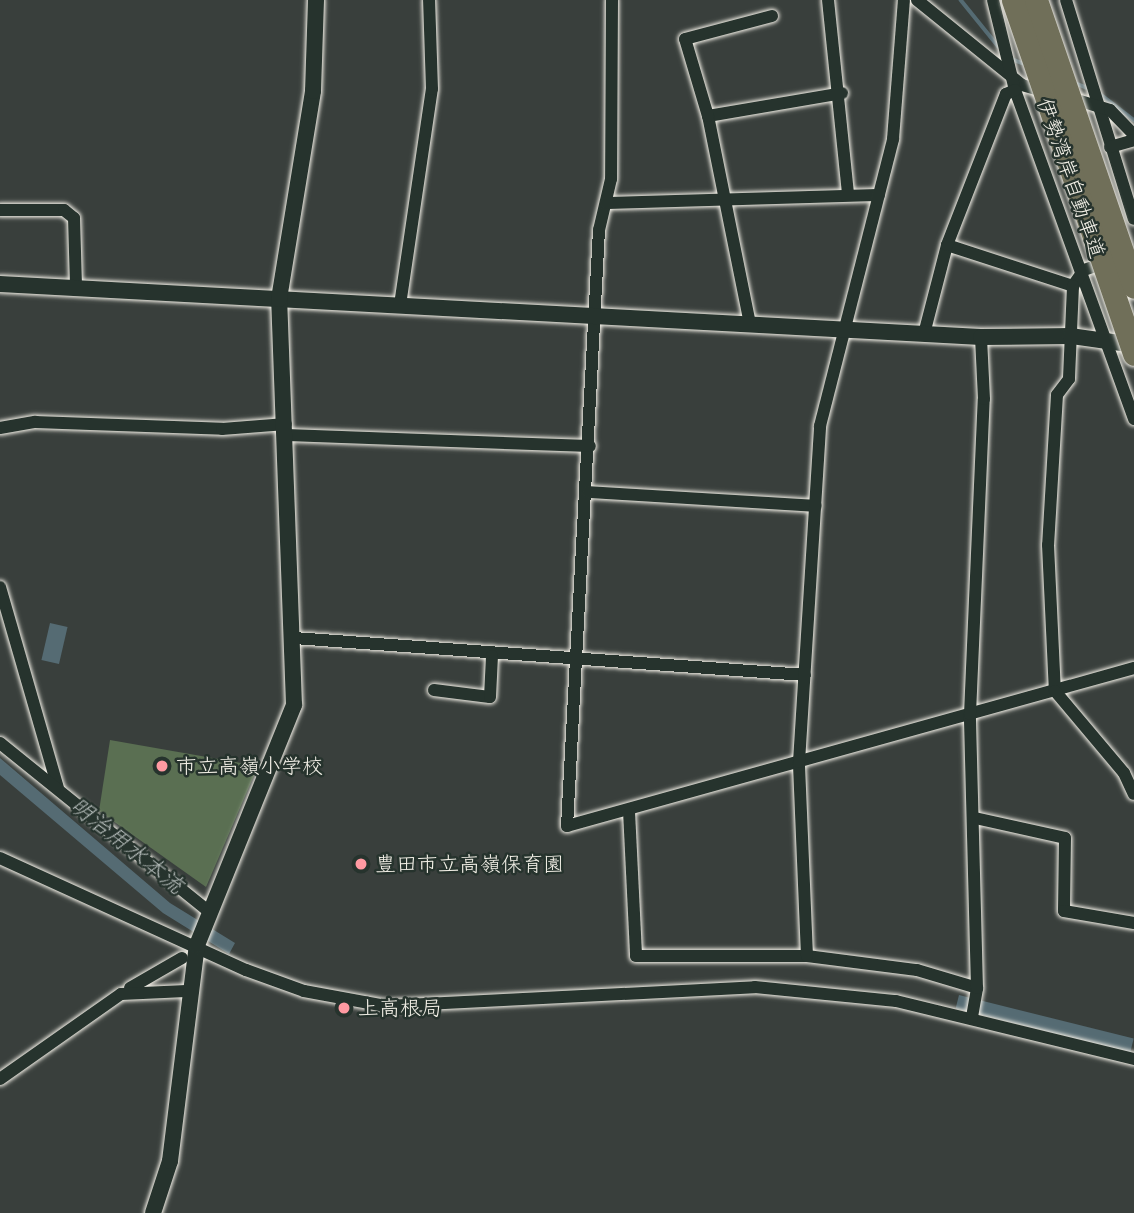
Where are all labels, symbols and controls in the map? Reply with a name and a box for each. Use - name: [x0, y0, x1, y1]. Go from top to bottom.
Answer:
- street label: 伊勢湾岸自動車道: [1032, 94, 1110, 262]
- place label: 市立高嶺小学校: [176, 753, 323, 779]
- marker: 市立高嶺小学校: [154, 758, 170, 774]
- water label: 明治用水本流: [65, 791, 189, 899]
- place label: 豊田市立高嶺保育園: [375, 851, 564, 877]
- marker: 豊田市立高嶺保育園: [353, 856, 369, 872]
- place label: 上高根局: [358, 995, 442, 1021]
- marker: 上高根局: [336, 1000, 352, 1016]

